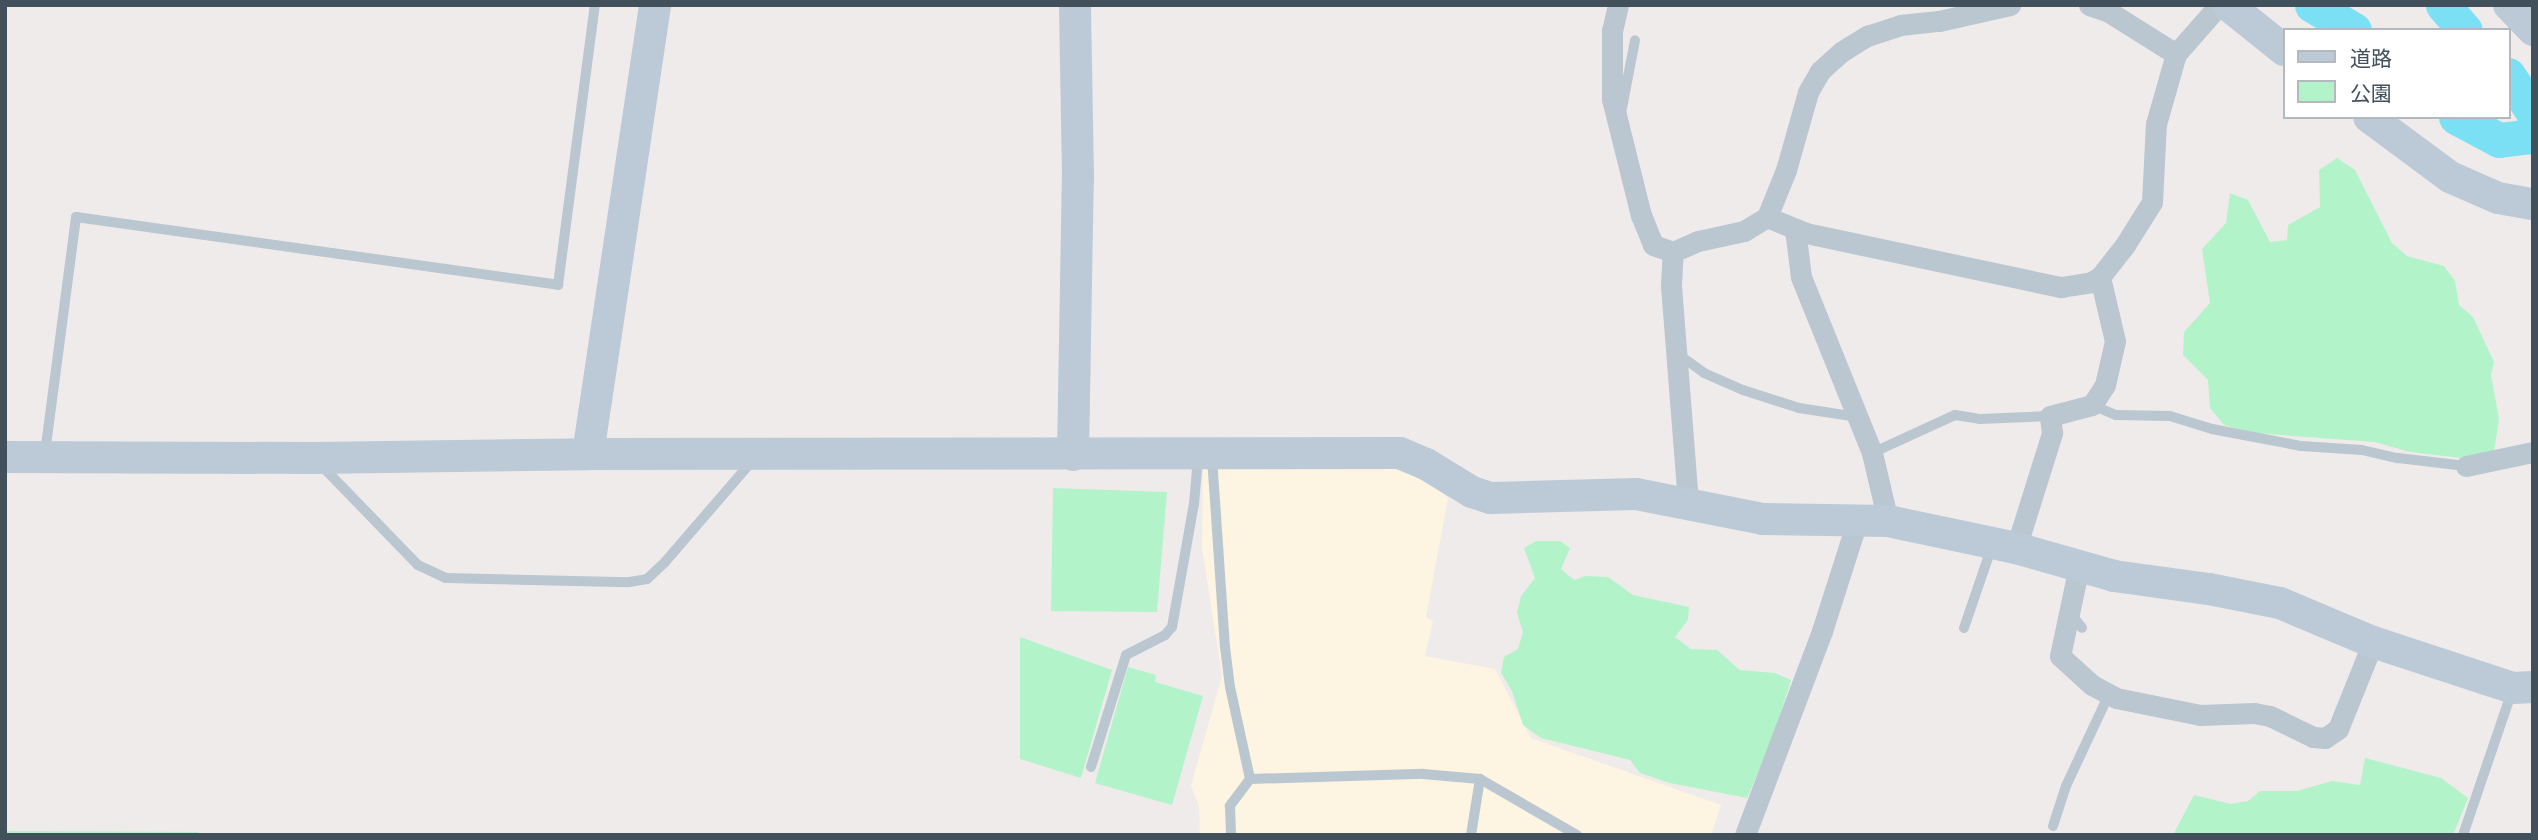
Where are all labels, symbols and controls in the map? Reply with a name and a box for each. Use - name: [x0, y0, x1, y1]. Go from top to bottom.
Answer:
- legend: [2282, 28, 2510, 119]
- text: 道路: [2350, 45, 2392, 70]
- text: 公園: [2350, 80, 2392, 105]

